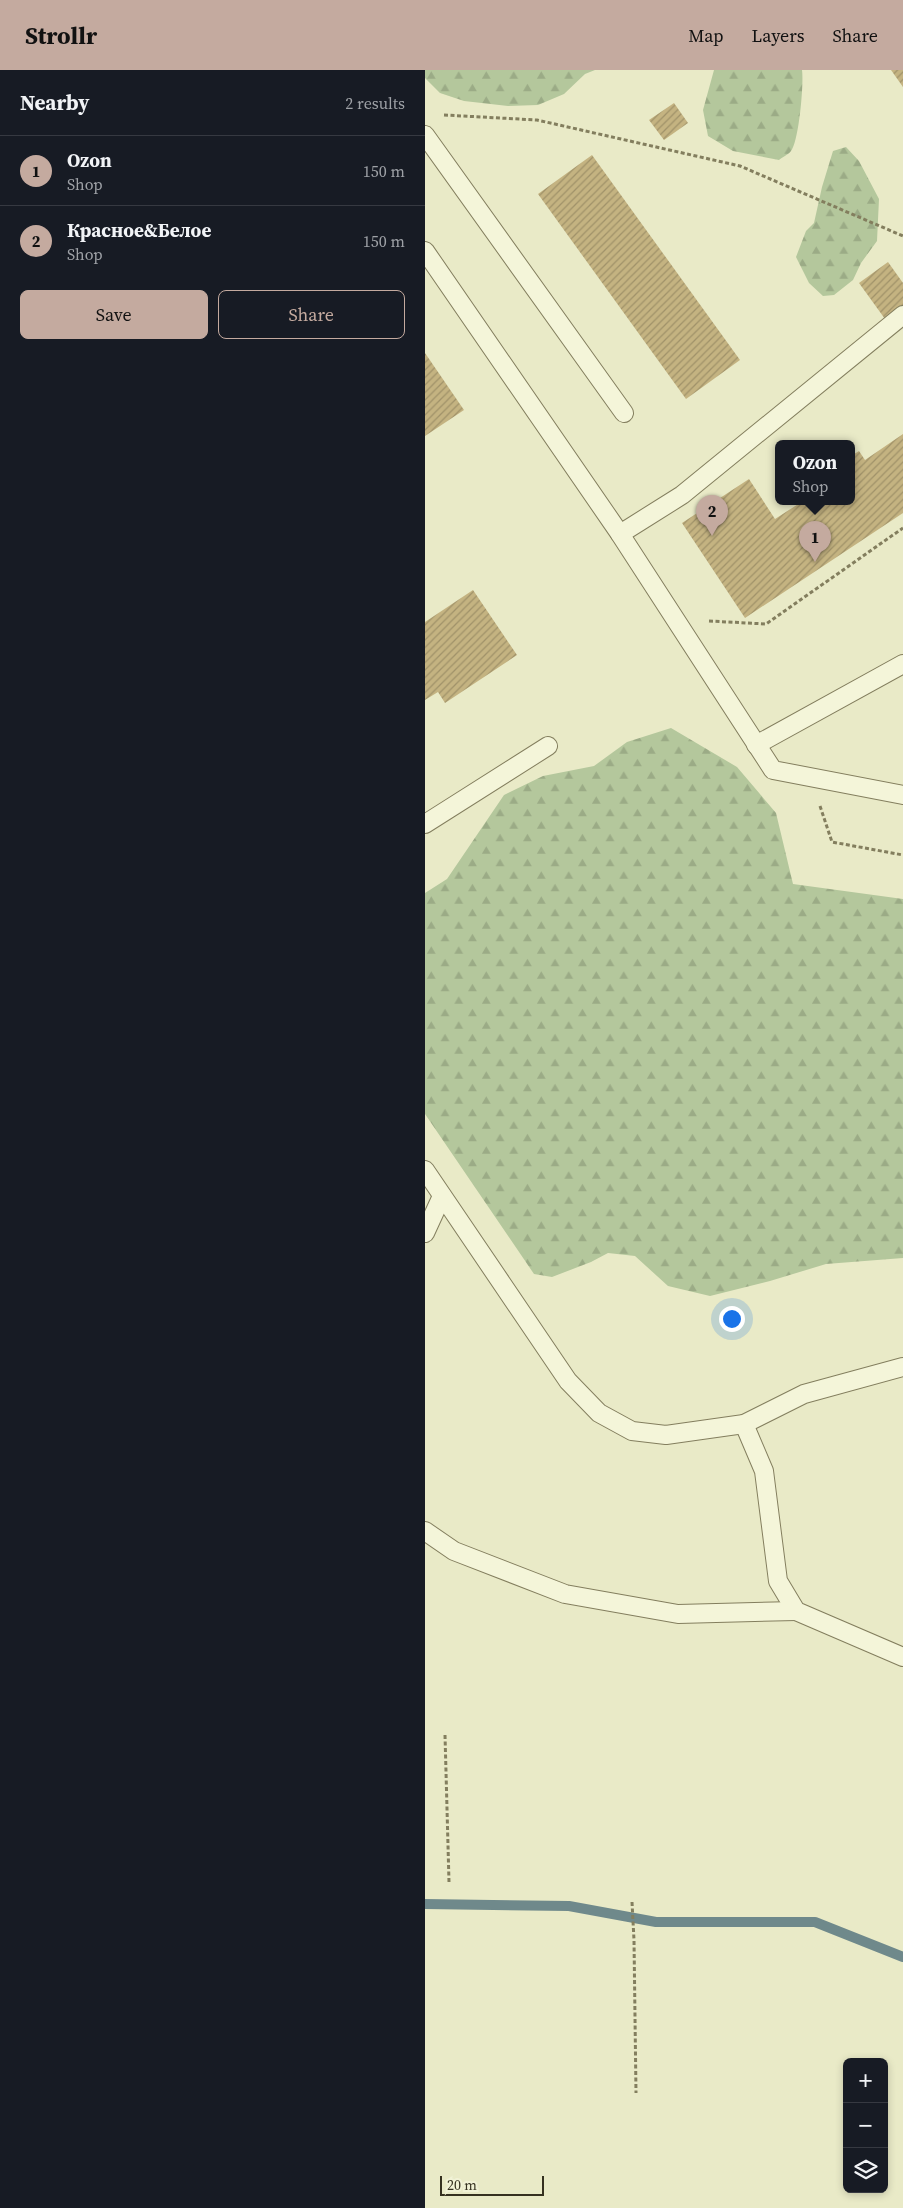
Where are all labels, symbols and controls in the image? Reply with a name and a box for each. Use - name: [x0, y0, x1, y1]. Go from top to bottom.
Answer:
- text: Strollr: [25, 19, 97, 52]
- text: Map: [688, 23, 723, 48]
- text: Layers: [751, 23, 804, 48]
- text: Share: [832, 23, 878, 48]
- text: Nearby: [20, 88, 90, 117]
- text: 2 results: [345, 92, 405, 114]
- text: Ozon: [67, 147, 112, 173]
- text: 1: [32, 160, 40, 182]
- text: 150 m: [363, 160, 405, 182]
- text: Shop: [67, 173, 103, 195]
- text: Красное&Белое: [67, 217, 211, 243]
- text: 2: [32, 230, 40, 252]
- text: 150 m: [363, 230, 405, 252]
- text: Shop: [67, 243, 103, 265]
- button: Save: [20, 290, 208, 339]
- button: Share: [218, 290, 405, 339]
- popup: [775, 440, 855, 505]
- text: Ozon: [793, 449, 837, 475]
- text: Shop: [793, 475, 828, 497]
- pin: 2: [696, 495, 728, 536]
- pin: 1: [799, 521, 831, 562]
- your location: [719, 1306, 745, 1332]
- map controls: [843, 2058, 888, 2193]
- button: +: [843, 2058, 888, 2103]
- button: −: [843, 2103, 888, 2148]
- button: layers: [843, 2148, 888, 2193]
- scale bar: [440, 2173, 544, 2196]
- text: 20 m: [447, 2175, 477, 2195]

